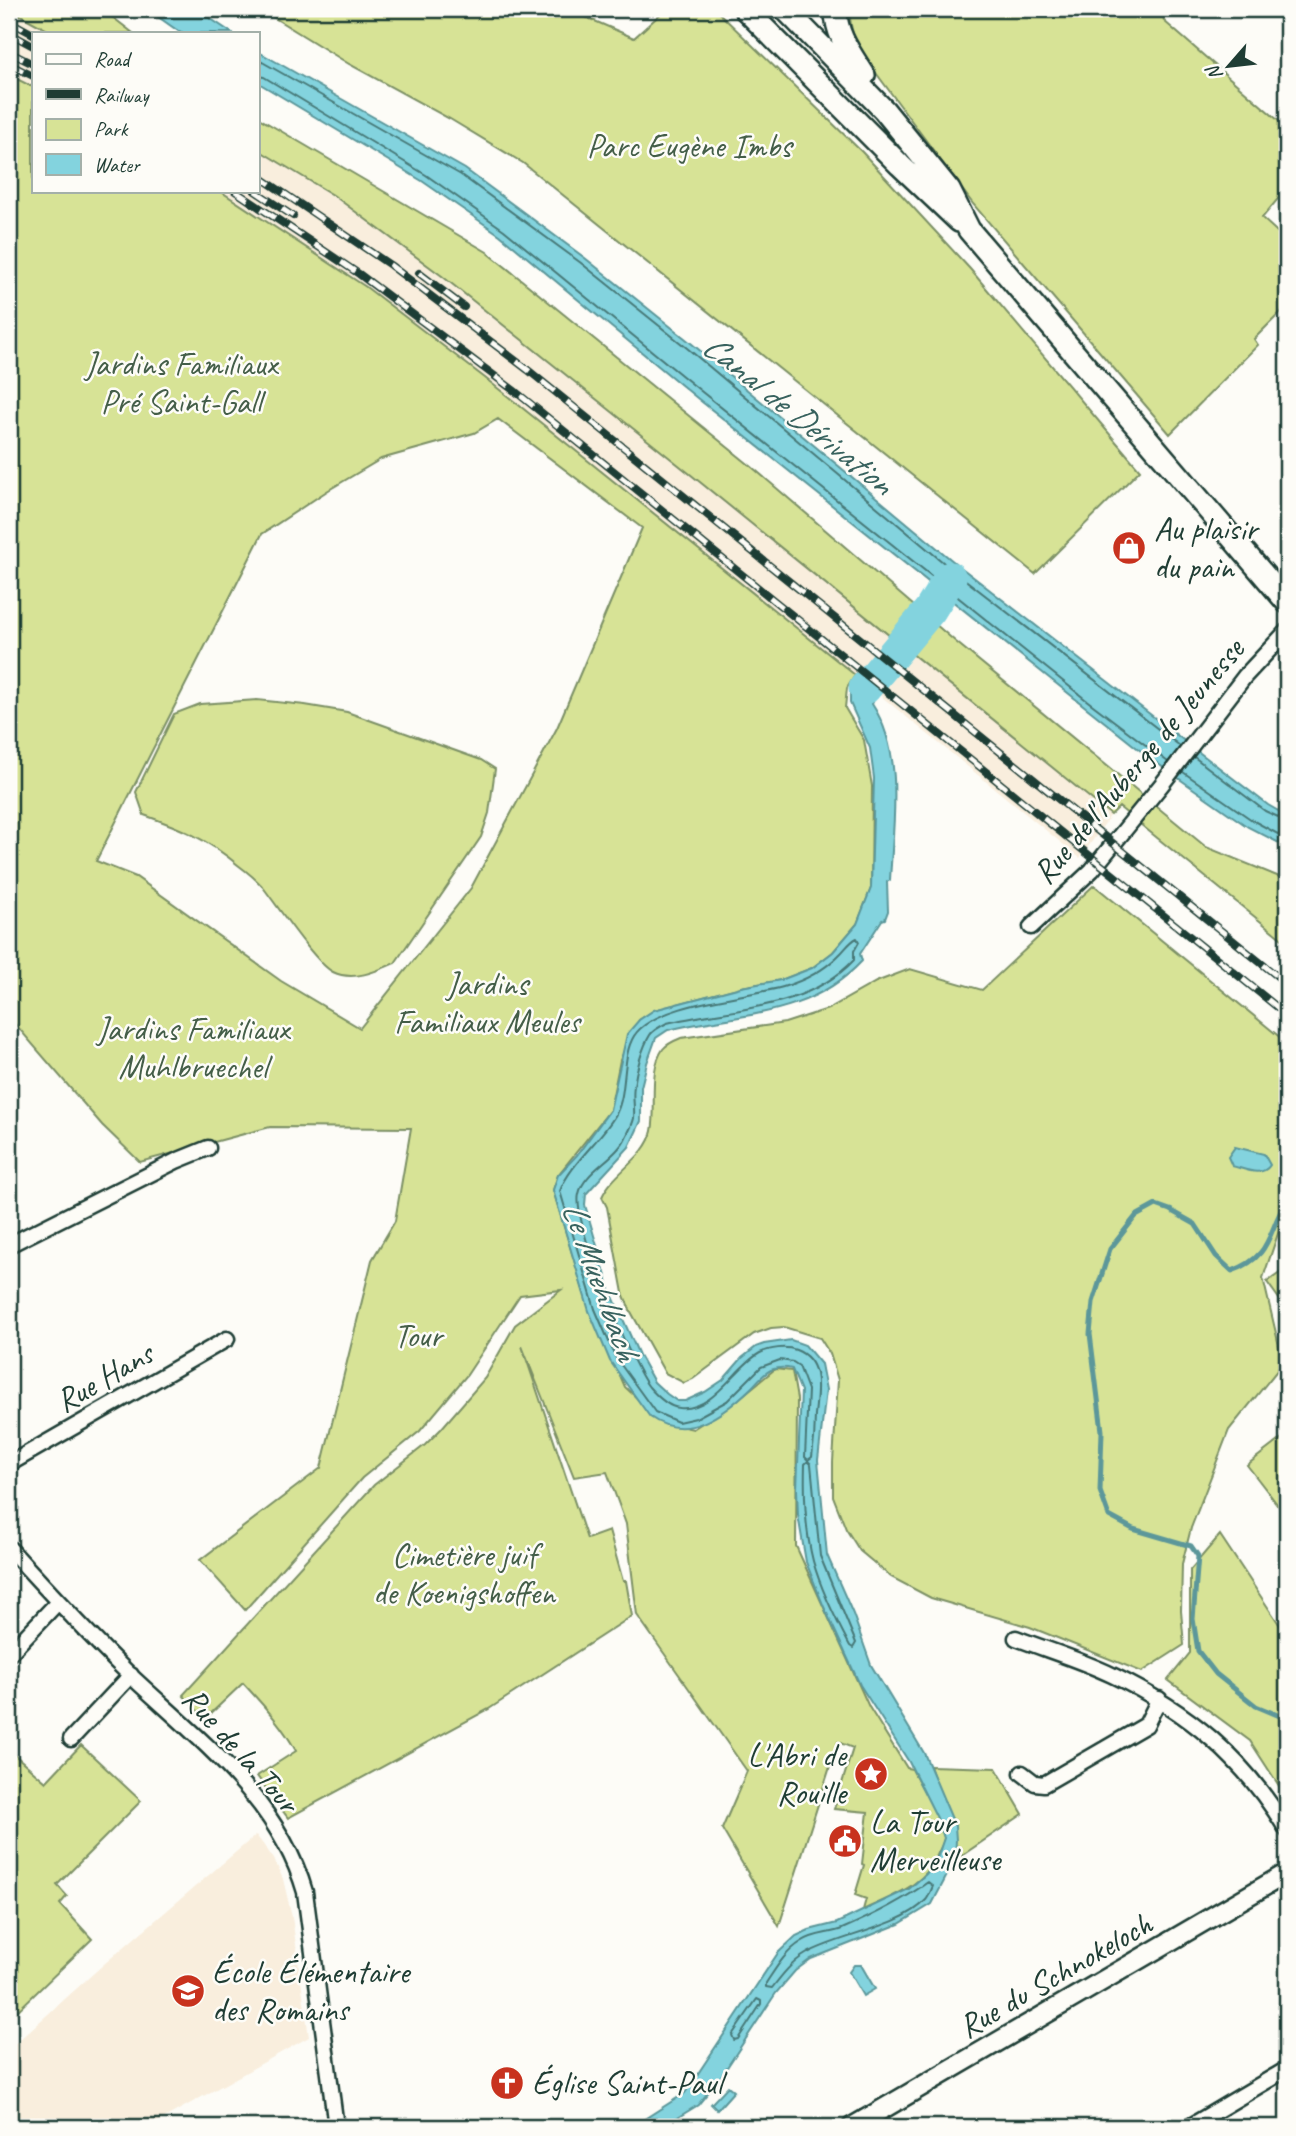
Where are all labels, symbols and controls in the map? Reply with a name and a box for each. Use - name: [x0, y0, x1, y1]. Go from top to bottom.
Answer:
- legend: [32, 32, 259, 192]
- north arrow: [1194, 32, 1264, 102]
- text: Road: [94, 46, 133, 72]
- text: N: [1200, 60, 1228, 84]
- text: Railway: [94, 82, 150, 108]
- text: Park: [94, 116, 129, 142]
- park label: Parc Eugène Imbs: [587, 125, 794, 167]
- text: Water: [94, 152, 141, 178]
- water label: Canal de Dérivation: [694, 323, 904, 506]
- park label: Jardins Familiaux Pré Saint-Gall: [83, 343, 280, 423]
- place label: Au plaisir du pain: [1154, 508, 1260, 588]
- shop icon: Au plaisir du pain: [1110, 529, 1148, 567]
- street label: Rue de l'Auberge de Jeunesse: [1023, 628, 1254, 892]
- park label: Jardins Familiaux Meules: [394, 963, 582, 1043]
- park label: Jardins Familiaux Muhlbruechel: [95, 1008, 292, 1088]
- water label: Le Muehlbach: [552, 1196, 651, 1369]
- park label: Tour: [394, 1315, 445, 1357]
- street label: Rue Hans: [48, 1331, 163, 1422]
- park label: Cimetière juif de Koenigshoffen: [373, 1534, 557, 1614]
- street label: Rue de la Tour: [173, 1678, 311, 1824]
- place label: L'Abri de Rouille: [747, 1734, 848, 1814]
- place icon: L'Abri de Rouille: [852, 1755, 890, 1793]
- place label: La Tour Merveilleuse: [870, 1801, 1003, 1881]
- public building icon: La Tour Merveilleuse: [826, 1822, 864, 1860]
- street label: Rue du Schnokeloch: [951, 1902, 1161, 2047]
- place label: École Élémentaire des Romains: [212, 1951, 411, 2031]
- school or university icon: École Élémentaire des Romains: [169, 1972, 207, 2010]
- place label: Église Saint-Paul: [532, 2062, 727, 2104]
- church icon: Église Saint-Paul: [488, 2064, 526, 2102]

